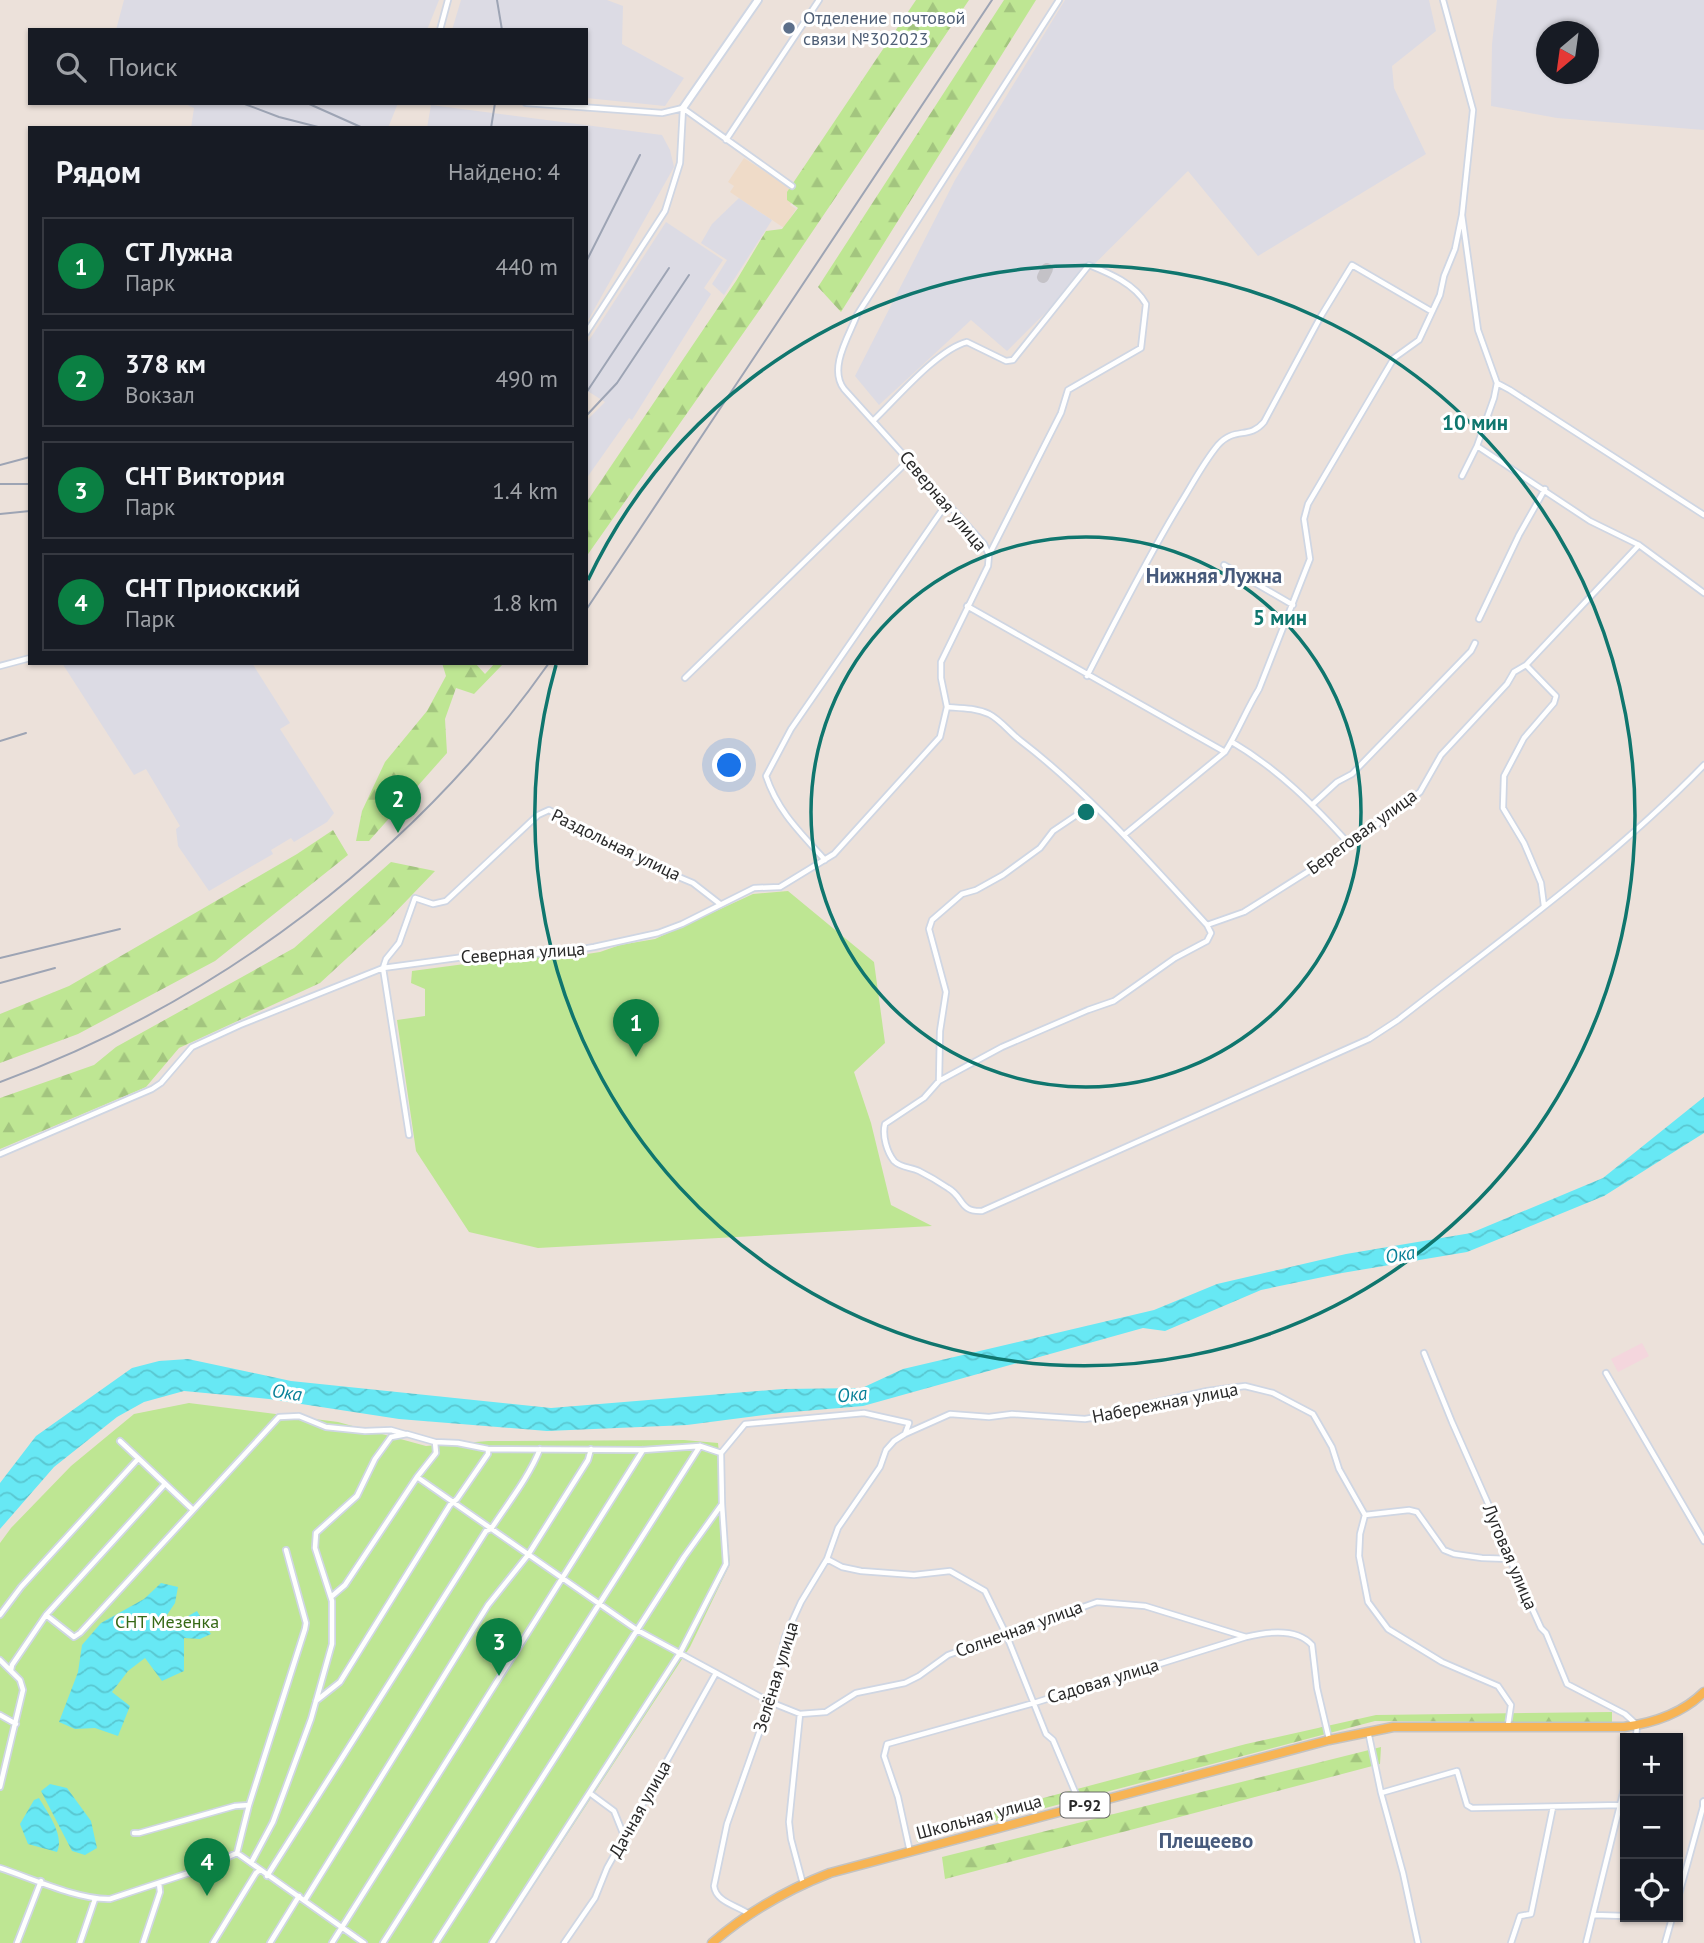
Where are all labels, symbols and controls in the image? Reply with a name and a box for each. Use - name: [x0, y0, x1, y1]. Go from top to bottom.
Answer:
- place label: Отделение почтовой связи №302023: [803, 6, 965, 50]
- marker: Отделение почтовой связи №302023: [781, 20, 797, 36]
- north arrow: [1536, 21, 1599, 84]
- search box: [28, 28, 588, 105]
- icon: search: [52, 48, 90, 86]
- text: Поиск: [108, 50, 177, 83]
- text: Рядом: [56, 152, 141, 191]
- text: Найдено: 4: [448, 157, 560, 186]
- text: СТ Лужна: [125, 235, 233, 268]
- text: 1: [74, 252, 88, 281]
- text: 440 m: [496, 252, 558, 281]
- text: Парк: [125, 268, 175, 297]
- text: 378 км: [125, 347, 206, 380]
- text: 2: [74, 364, 88, 393]
- text: 490 m: [496, 364, 558, 393]
- text: Вокзал: [125, 380, 195, 409]
- text: 10 мин: [1442, 409, 1508, 436]
- street label: Северная улица: [895, 446, 992, 556]
- text: СНТ Виктория: [125, 459, 285, 492]
- text: 3: [74, 476, 88, 505]
- text: 1.4 km: [492, 476, 558, 505]
- text: Парк: [125, 492, 175, 521]
- district label: Нижняя Лужна: [1146, 562, 1282, 589]
- text: СНТ Приокский: [125, 571, 300, 604]
- text: 4: [74, 588, 88, 617]
- text: 1.8 km: [492, 588, 558, 617]
- text: Парк: [125, 604, 175, 633]
- text: 5 мин: [1253, 604, 1307, 631]
- your location: [712, 748, 746, 782]
- pin: 2: [375, 775, 421, 833]
- street label: Береговая улица: [1302, 784, 1421, 879]
- centre of rings: [1074, 800, 1098, 824]
- street label: Раздольная улица: [548, 803, 685, 886]
- street label: Северная улица: [460, 937, 586, 968]
- pin: 1: [613, 999, 659, 1057]
- water label: Ока: [1383, 1239, 1418, 1268]
- street label: Набережная улица: [1090, 1377, 1240, 1428]
- water label: Ока: [270, 1378, 304, 1406]
- water label: Ока: [836, 1380, 869, 1408]
- street label: Луговая улица: [1477, 1500, 1543, 1613]
- street label: Солнечная улица: [952, 1595, 1086, 1662]
- park label: СНТ Мезенка: [115, 1610, 219, 1633]
- pin: 3: [476, 1618, 522, 1676]
- street label: Зелёная улица: [748, 1619, 803, 1735]
- street label: Садовая улица: [1044, 1653, 1162, 1708]
- map controls: [1620, 1733, 1683, 1922]
- button: +: [1620, 1733, 1683, 1796]
- street label: Дачная улица: [603, 1756, 676, 1861]
- street label: Школьная улица: [914, 1789, 1044, 1844]
- road number: Р-92: [1060, 1792, 1110, 1817]
- button: −: [1620, 1796, 1683, 1859]
- district label: Плещеево: [1159, 1827, 1253, 1854]
- pin: 4: [184, 1838, 230, 1896]
- button: locate: [1620, 1859, 1683, 1922]

